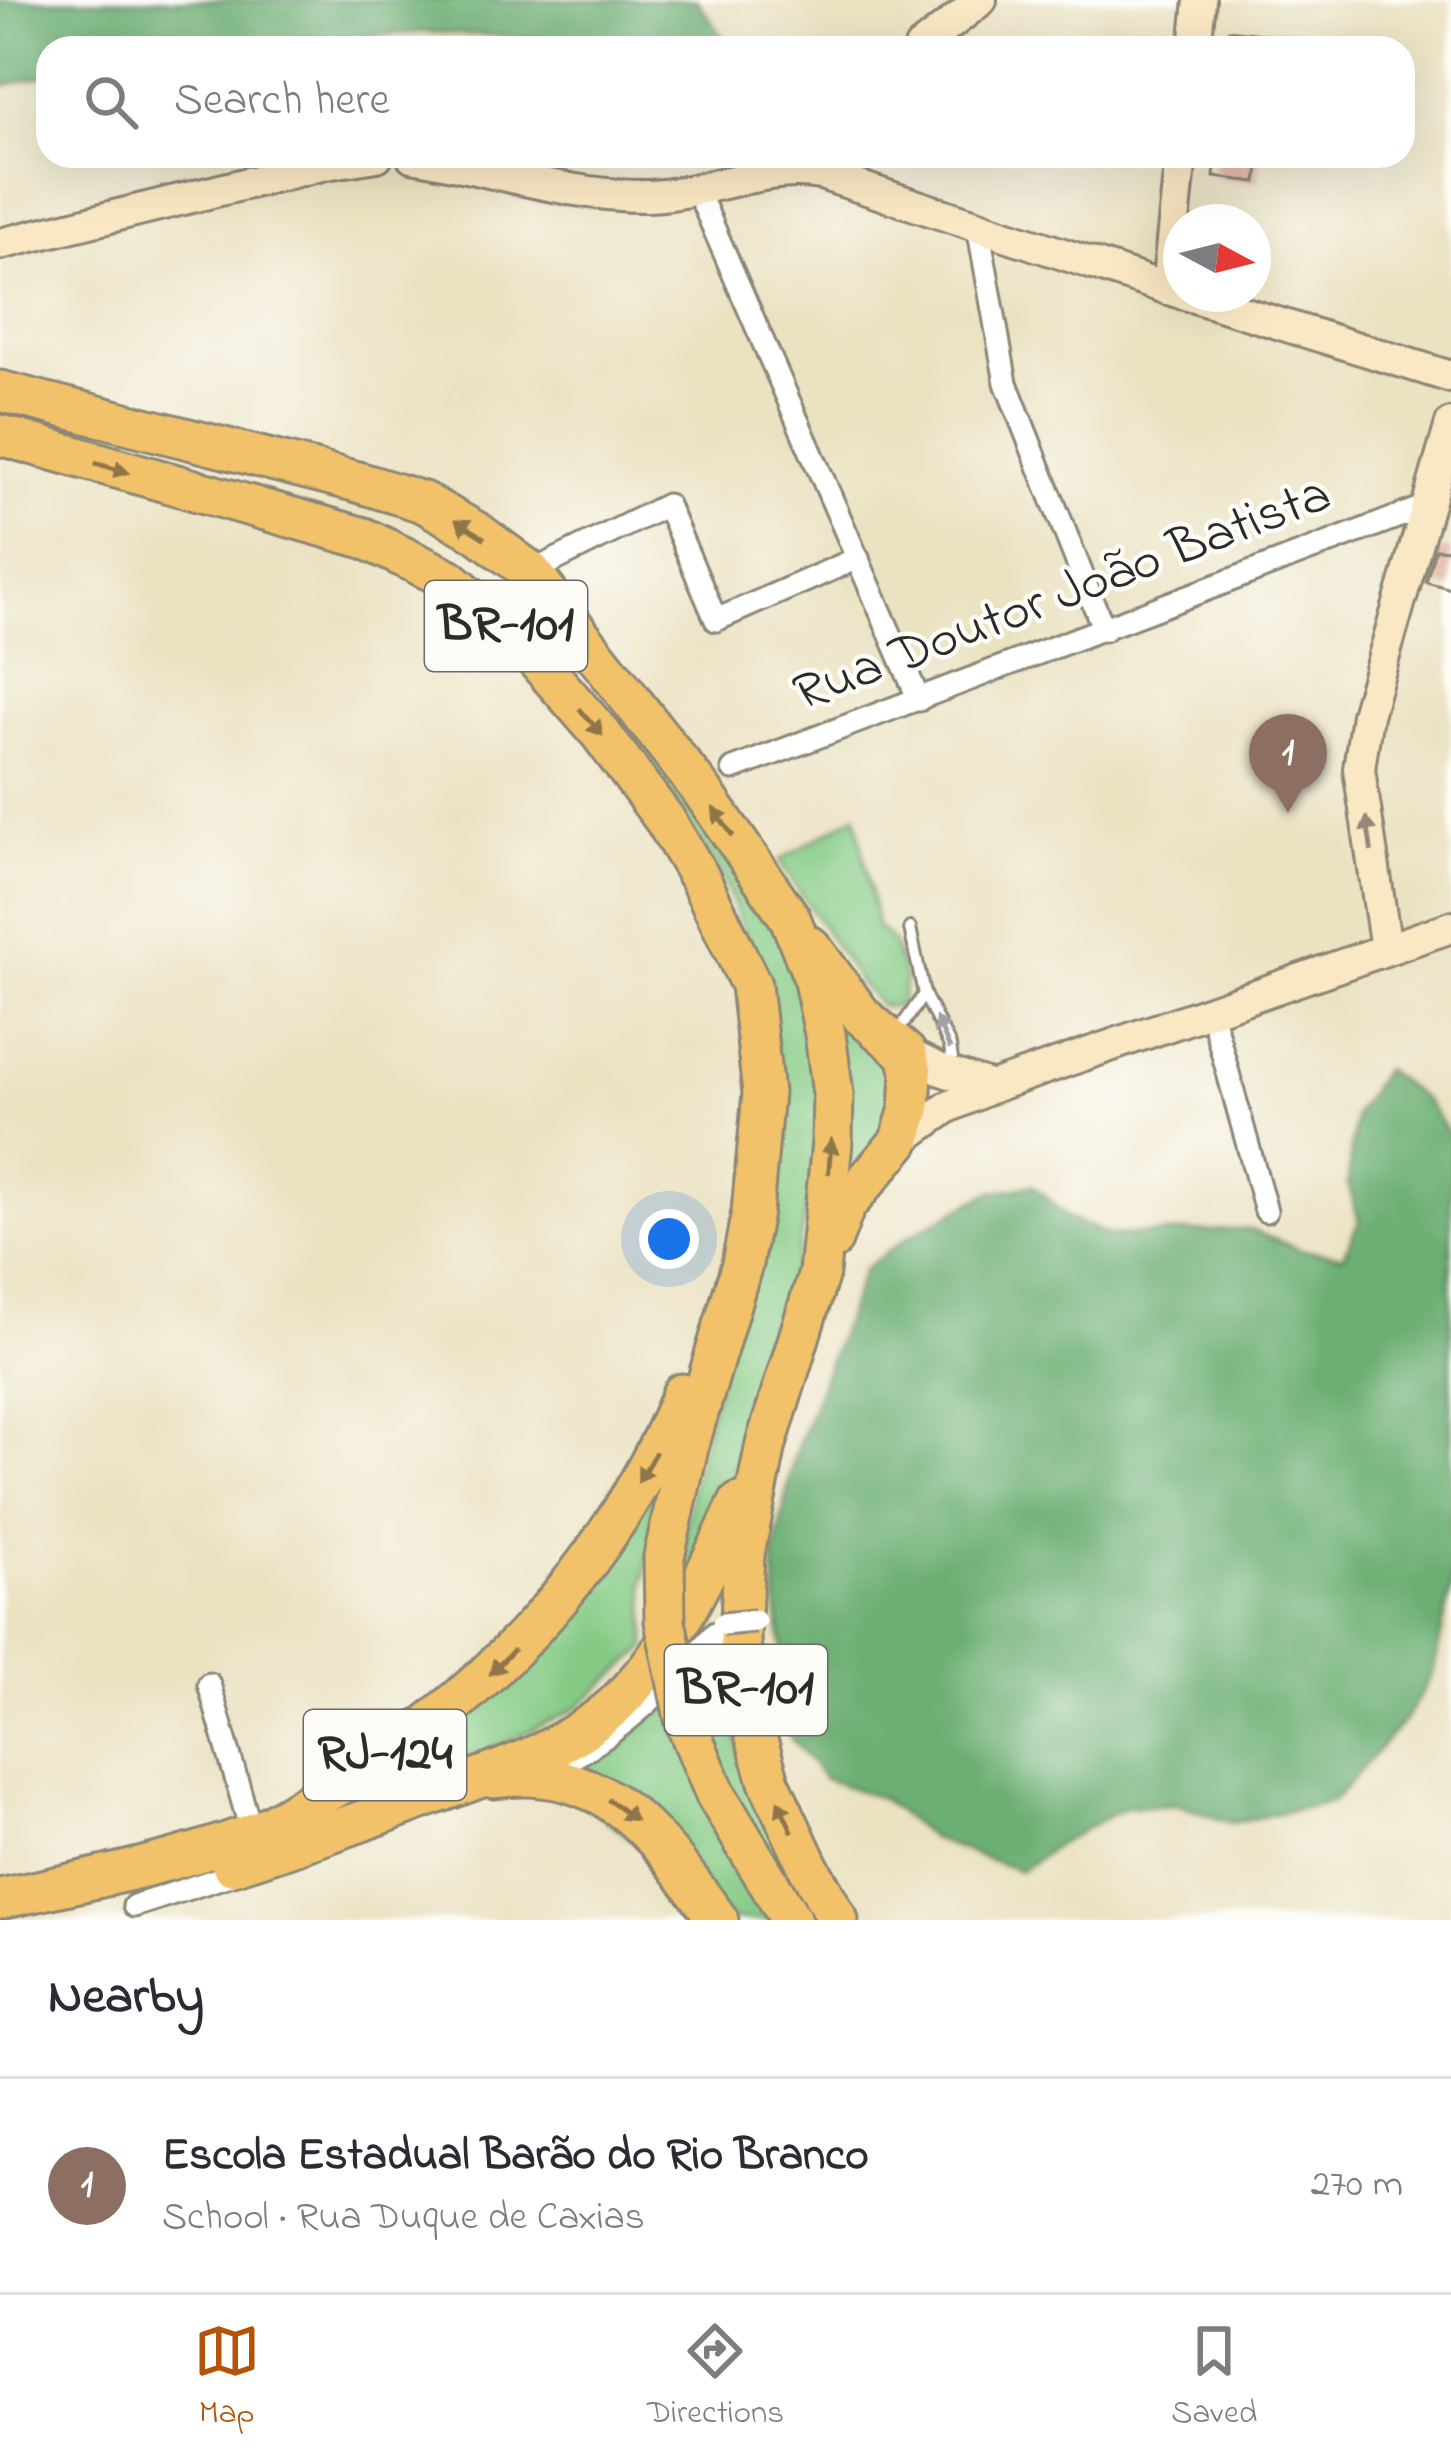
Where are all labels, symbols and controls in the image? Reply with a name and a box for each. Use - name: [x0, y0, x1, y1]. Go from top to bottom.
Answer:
- search box: [36, 36, 1415, 168]
- icon: search: [78, 69, 144, 135]
- text: Search here: [174, 69, 390, 135]
- north arrow: [1163, 204, 1271, 312]
- street label: Rua Doutor João Batista: [783, 458, 1343, 734]
- one-way arrow: [94, 460, 131, 478]
- one-way arrow: [454, 518, 487, 540]
- road number: BR-101: [425, 581, 587, 671]
- one-way arrow: [577, 707, 603, 737]
- pin: 1: [1249, 714, 1327, 813]
- one-way arrow: [712, 806, 735, 838]
- one-way arrow: [1359, 814, 1378, 852]
- one-way arrow: [932, 1015, 952, 1050]
- one-way arrow: [821, 1137, 840, 1174]
- your location: [639, 1209, 699, 1269]
- one-way arrow: [638, 1451, 659, 1484]
- road number: BR-101: [665, 1645, 827, 1735]
- one-way arrow: [488, 1647, 516, 1676]
- road number: RJ-124: [304, 1710, 466, 1800]
- one-way arrow: [606, 1798, 638, 1821]
- one-way arrow: [775, 1798, 795, 1833]
- text: Nearby: [48, 1961, 204, 2036]
- text: Escola Estadual Barão do Rio Branco: [162, 2124, 869, 2190]
- text: 1: [81, 2157, 93, 2214]
- text: 270 m: [1311, 2157, 1403, 2214]
- text: School · Rua Duque de Caxias: [162, 2190, 645, 2247]
- tab: Map: [194, 2318, 260, 2438]
- tab: Directions: [647, 2318, 784, 2438]
- tab: Saved: [1171, 2318, 1257, 2438]

